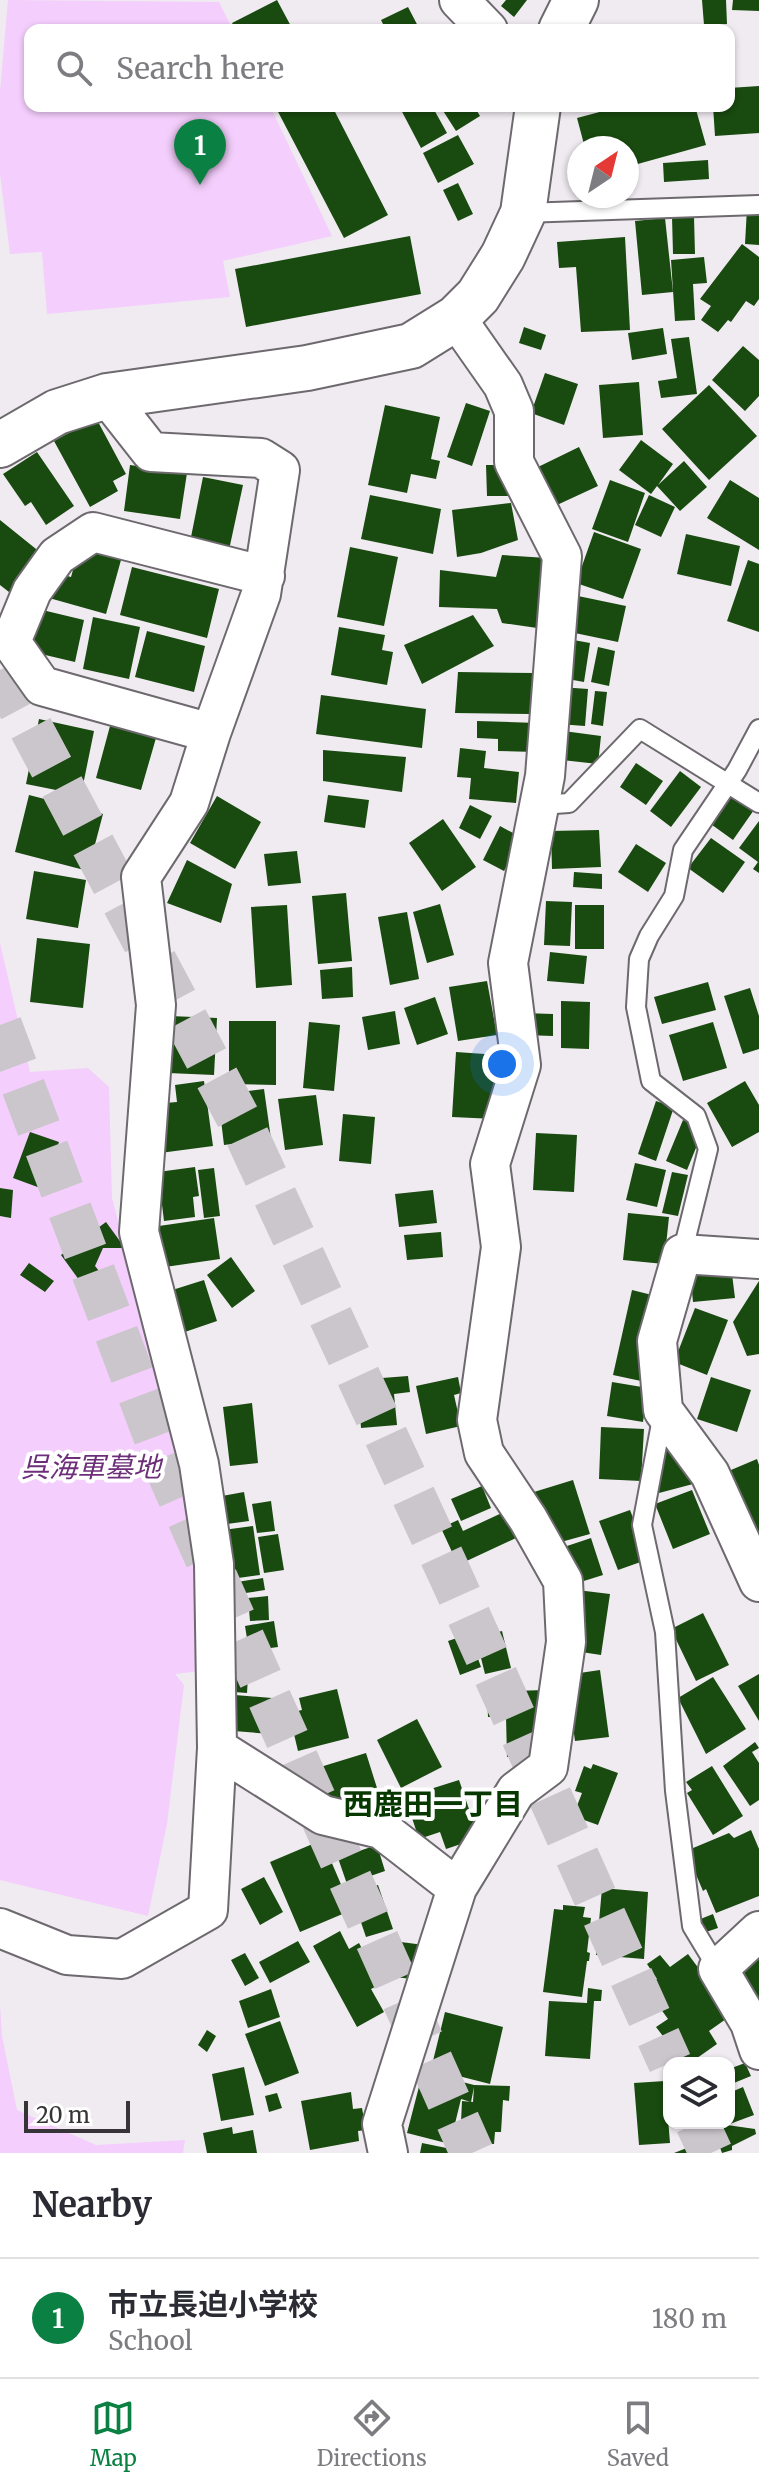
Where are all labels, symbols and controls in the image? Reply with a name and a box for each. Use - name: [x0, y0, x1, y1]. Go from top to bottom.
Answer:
- search box: [24, 24, 735, 112]
- icon: search: [52, 46, 96, 90]
- text: Search here: [116, 49, 284, 87]
- pin: 1: [174, 119, 226, 185]
- north arrow: [567, 136, 639, 208]
- your location: [482, 1044, 522, 1084]
- park label: 呉海軍墓地: [21, 1449, 164, 1485]
- district label: 西鹿田一丁目: [343, 1785, 523, 1823]
- map controls: [663, 2057, 735, 2129]
- button: layers: [663, 2057, 735, 2129]
- scale bar: [24, 2097, 130, 2133]
- text: 20 m: [36, 2101, 90, 2129]
- text: Nearby: [32, 2184, 152, 2226]
- text: 市立長迫小学校: [108, 2285, 318, 2323]
- text: 1: [52, 2302, 64, 2335]
- text: 180 m: [652, 2302, 727, 2335]
- text: School: [108, 2324, 193, 2357]
- tab: Map: [90, 2396, 137, 2472]
- tab: Directions: [317, 2396, 427, 2472]
- tab: Saved: [607, 2396, 669, 2472]

